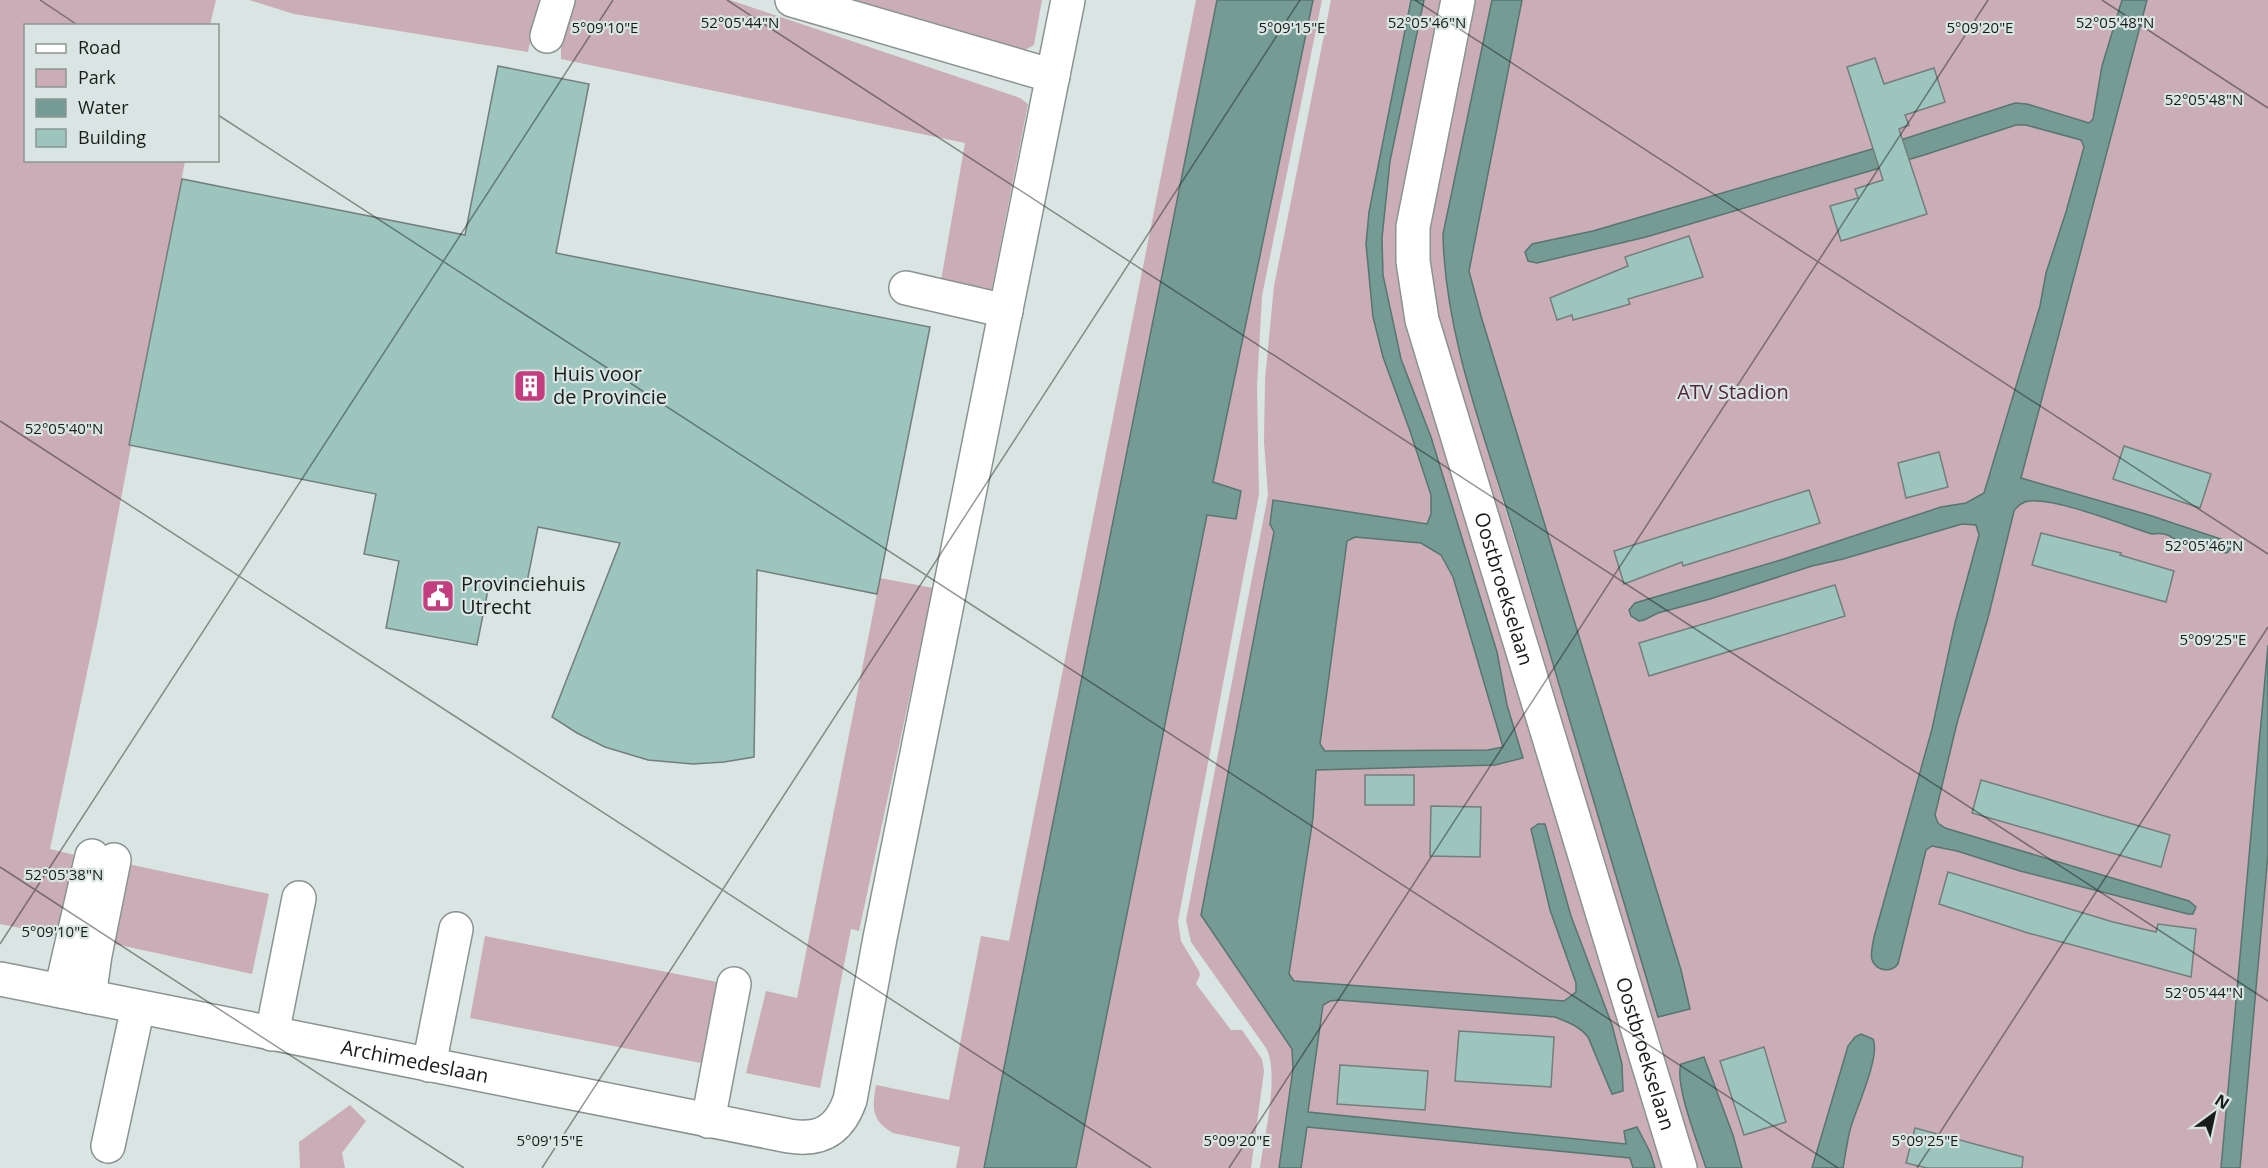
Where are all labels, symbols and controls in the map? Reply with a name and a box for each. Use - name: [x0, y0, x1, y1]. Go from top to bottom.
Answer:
- text: 52°05'44"N: [701, 12, 779, 32]
- text: 52°05'46"N: [1388, 12, 1466, 32]
- text: 52°05'48"N: [2076, 12, 2154, 32]
- text: 5°09'10"E: [572, 17, 638, 37]
- text: 5°09'15"E: [1259, 17, 1325, 37]
- text: 5°09'20"E: [1947, 17, 2013, 37]
- legend: [24, 24, 219, 162]
- text: Road: [78, 35, 121, 59]
- text: Park: [78, 65, 116, 89]
- text: 52°05'48"N: [2165, 89, 2243, 109]
- text: Water: [78, 95, 129, 119]
- text: Building: [78, 125, 146, 149]
- place label: Huis voor de Provincie: [553, 360, 667, 410]
- building icon: Huis voor de Provincie: [512, 368, 548, 404]
- park label: ATV Stadion: [1677, 378, 1789, 405]
- text: 52°05'40"N: [25, 418, 103, 438]
- street label: Oostbroekselaan: [1468, 509, 1540, 668]
- text: 52°05'46"N: [2165, 535, 2243, 555]
- place label: Provinciehuis Utrecht: [461, 570, 586, 620]
- public building icon: Provinciehuis Utrecht: [420, 578, 456, 614]
- text: 5°09'25"E: [2180, 629, 2246, 649]
- text: 52°05'38"N: [25, 864, 103, 884]
- text: 5°09'10"E: [22, 921, 88, 941]
- street label: Oostbroekselaan: [1610, 974, 1682, 1133]
- text: 52°05'44"N: [2165, 982, 2243, 1002]
- street label: Archimedeslaan: [339, 1033, 491, 1089]
- north arrow: [2184, 1084, 2244, 1144]
- text: N: [2211, 1089, 2234, 1114]
- text: 5°09'15"E: [517, 1130, 583, 1150]
- text: 5°09'20"E: [1204, 1130, 1270, 1150]
- text: 5°09'25"E: [1892, 1130, 1958, 1150]

